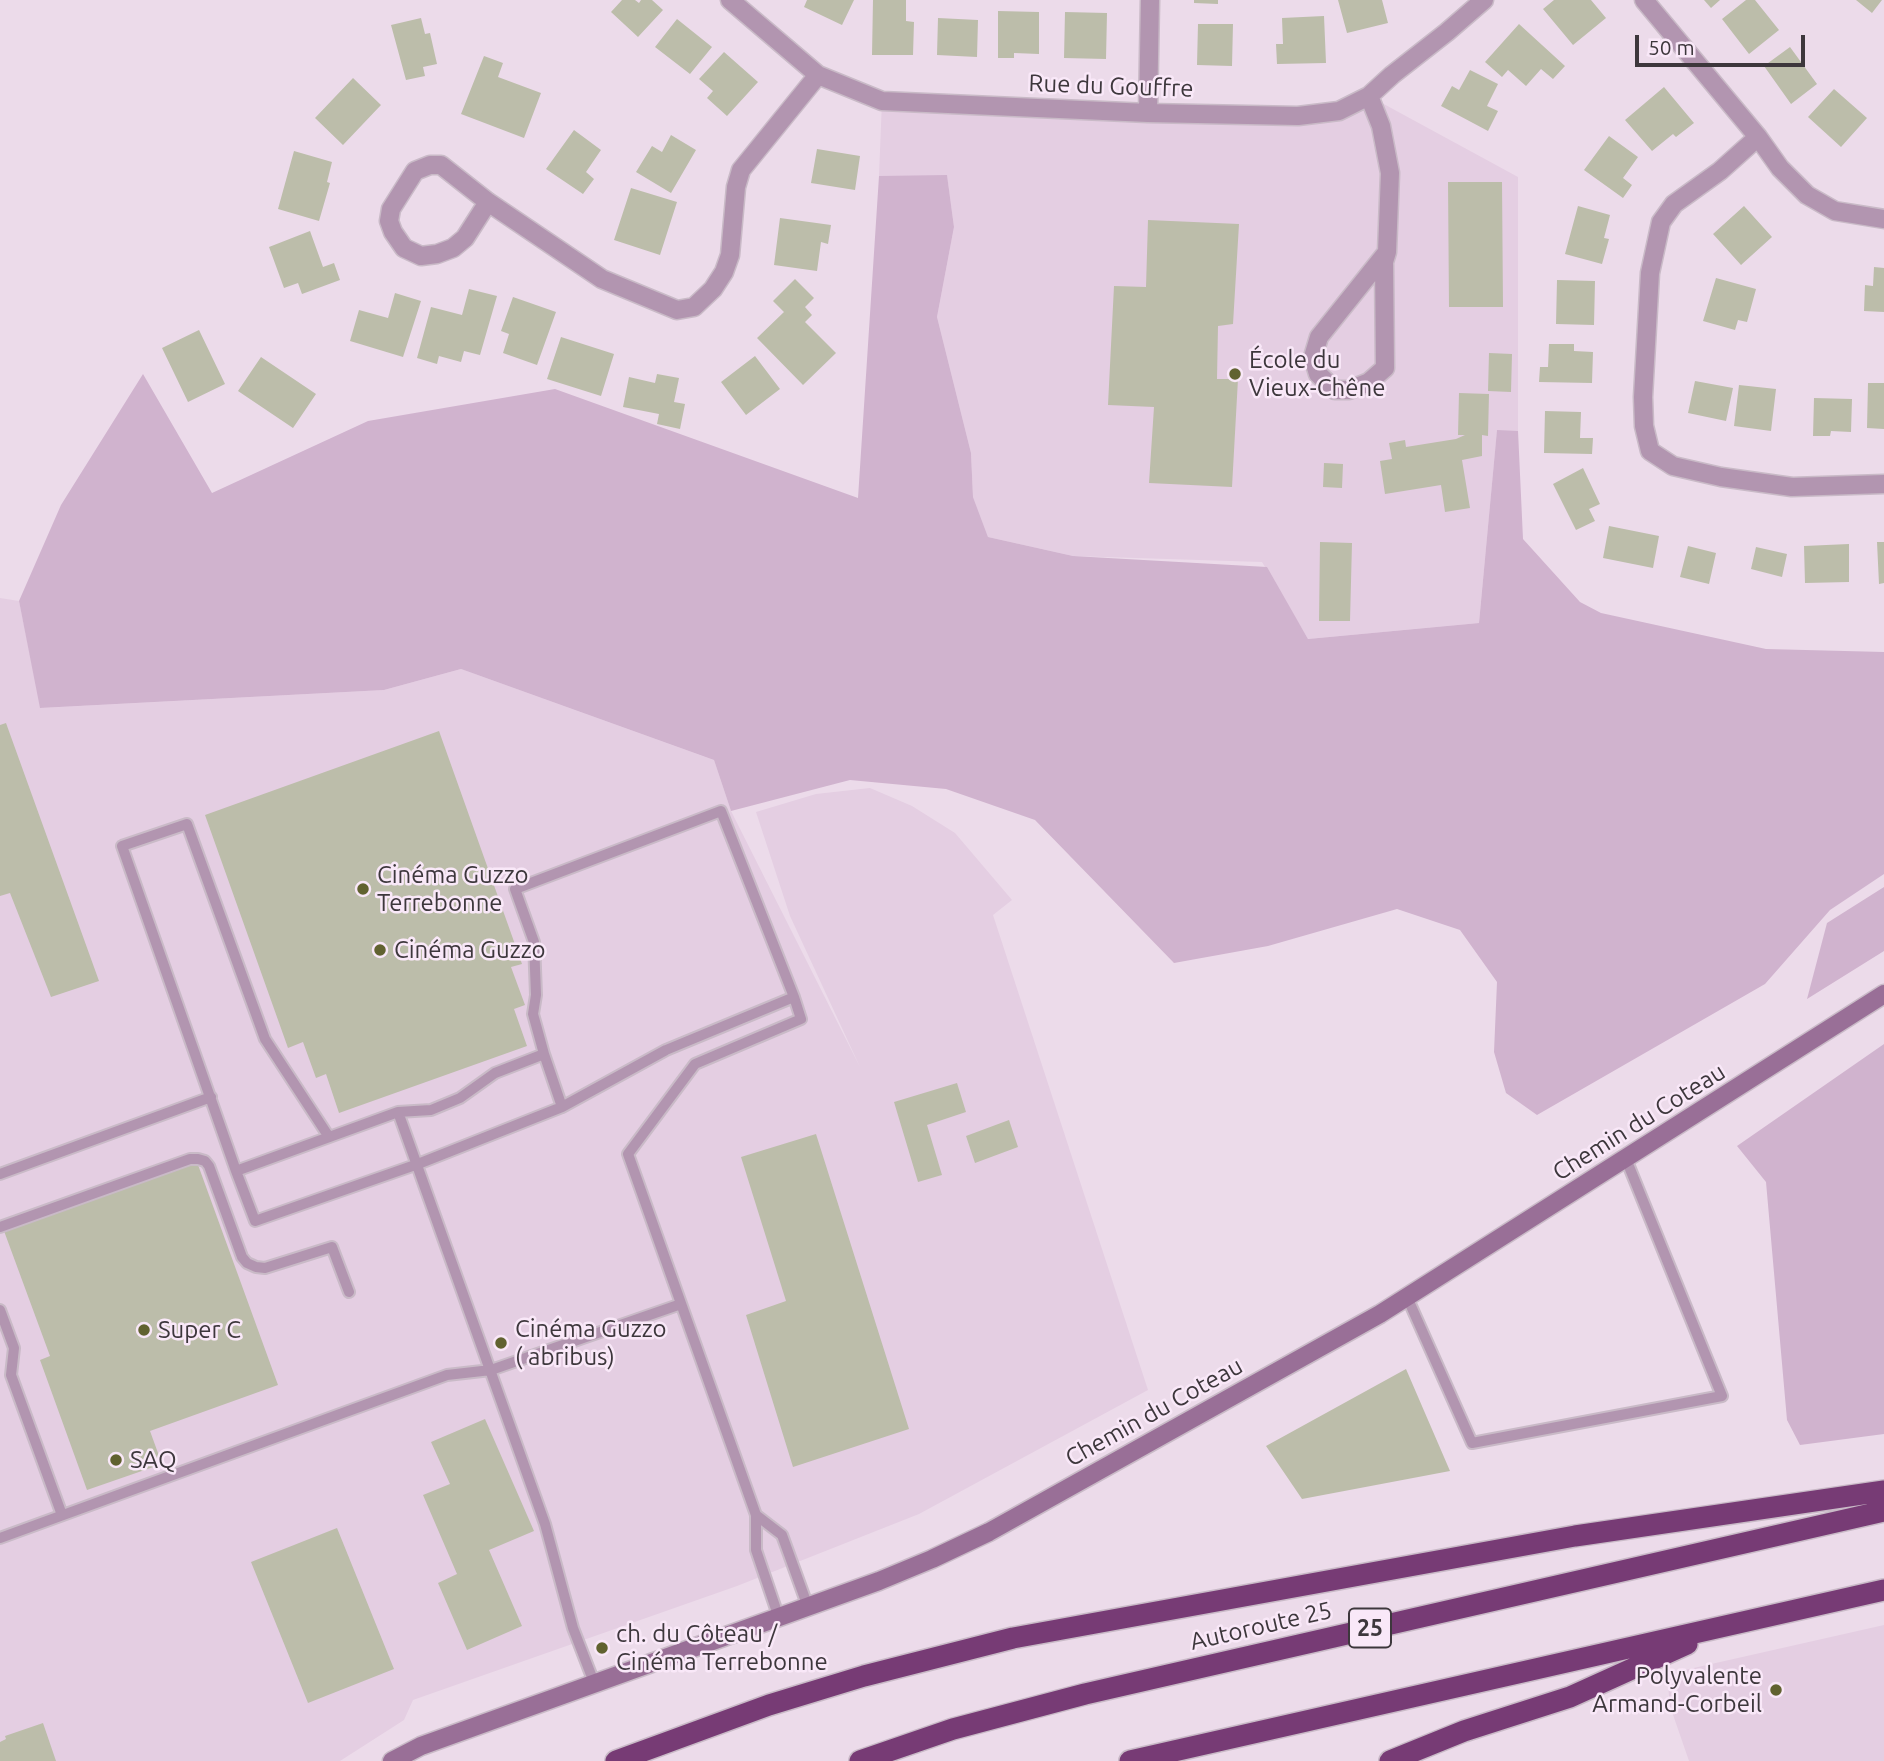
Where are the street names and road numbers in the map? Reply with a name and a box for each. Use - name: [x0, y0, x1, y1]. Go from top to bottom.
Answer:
- street label: Rue du Gouffre: [1028, 69, 1194, 103]
- street label: Chemin du Coteau: [1547, 1057, 1731, 1187]
- street label: Chemin du Coteau: [1060, 1351, 1248, 1473]
- street label: Autoroute 25: [1187, 1596, 1335, 1656]
- road number: 25: [1349, 1609, 1391, 1648]

